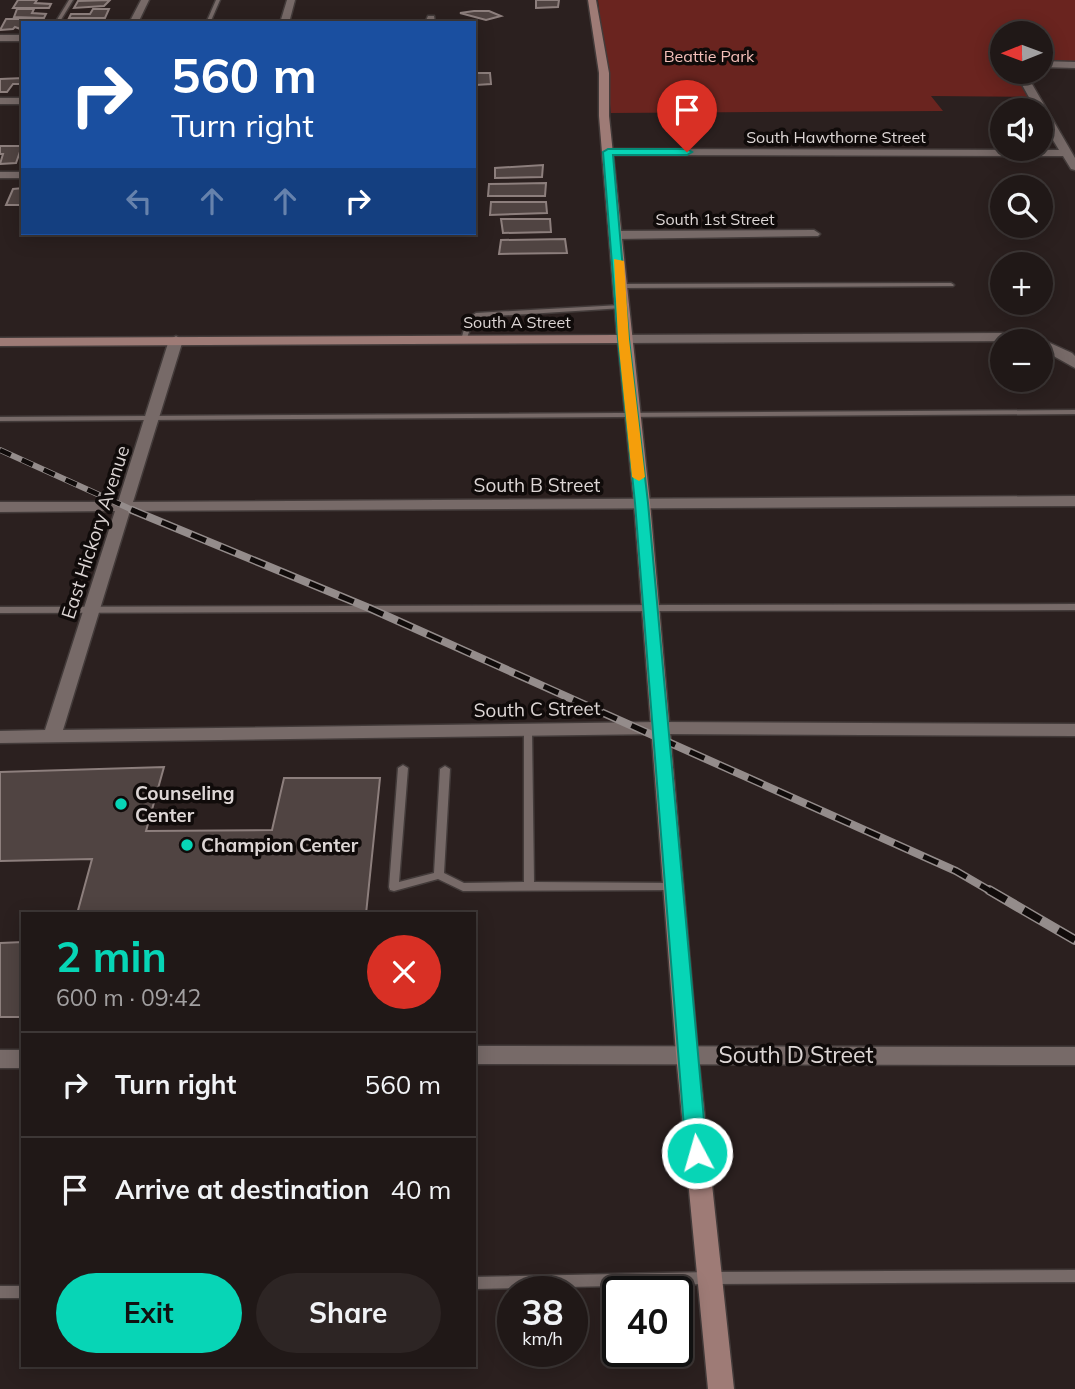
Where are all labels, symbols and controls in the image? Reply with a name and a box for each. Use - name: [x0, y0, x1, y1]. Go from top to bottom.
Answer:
- north arrow: [990, 21, 1054, 84]
- map controls: [990, 21, 1053, 392]
- text: 560 m: [171, 44, 317, 105]
- park label: Beattie Park: [664, 46, 755, 66]
- icon: right: [56, 49, 147, 140]
- pin: [657, 80, 717, 152]
- icon: arrive: [668, 91, 706, 129]
- button: sound: [990, 98, 1053, 161]
- text: Turn right: [171, 105, 314, 145]
- street label: South Hawthorne Street: [746, 127, 926, 147]
- button: search: [990, 175, 1053, 238]
- icon: left: [120, 182, 158, 220]
- icon: ahead: [193, 182, 231, 220]
- icon: ahead: [266, 182, 304, 220]
- icon: right: [339, 182, 377, 220]
- street label: South 1st Street: [656, 209, 775, 229]
- button: +: [990, 252, 1053, 315]
- street label: South A Street: [463, 312, 571, 332]
- button: −: [990, 329, 1053, 392]
- street label: East Hickory Avenue: [56, 442, 134, 622]
- street label: South B Street: [474, 473, 601, 497]
- street label: South C Street: [473, 696, 601, 722]
- place label: Counseling Center: [135, 781, 235, 827]
- marker: Counseling Center: [113, 796, 129, 812]
- place label: Champion Center: [201, 833, 359, 857]
- marker: Champion Center: [179, 837, 195, 853]
- text: 2 min: [56, 930, 167, 983]
- button: close: [367, 935, 441, 1009]
- text: 600 m · 09:42: [56, 983, 201, 1012]
- street label: South D Street: [718, 1040, 874, 1069]
- icon: right: [56, 1066, 94, 1104]
- text: Turn right: [115, 1068, 236, 1101]
- text: 560 m: [365, 1068, 441, 1101]
- position arrow: [660, 1116, 734, 1190]
- icon: arrive: [56, 1171, 94, 1209]
- text: Arrive at destination: [115, 1173, 370, 1206]
- text: 40 m: [391, 1173, 451, 1206]
- button: Exit: [56, 1273, 242, 1353]
- button: Share: [256, 1273, 441, 1353]
- speed limit sign: 40: [602, 1276, 693, 1367]
- text: 38: [521, 1290, 564, 1334]
- text: km/h: [522, 1327, 563, 1350]

